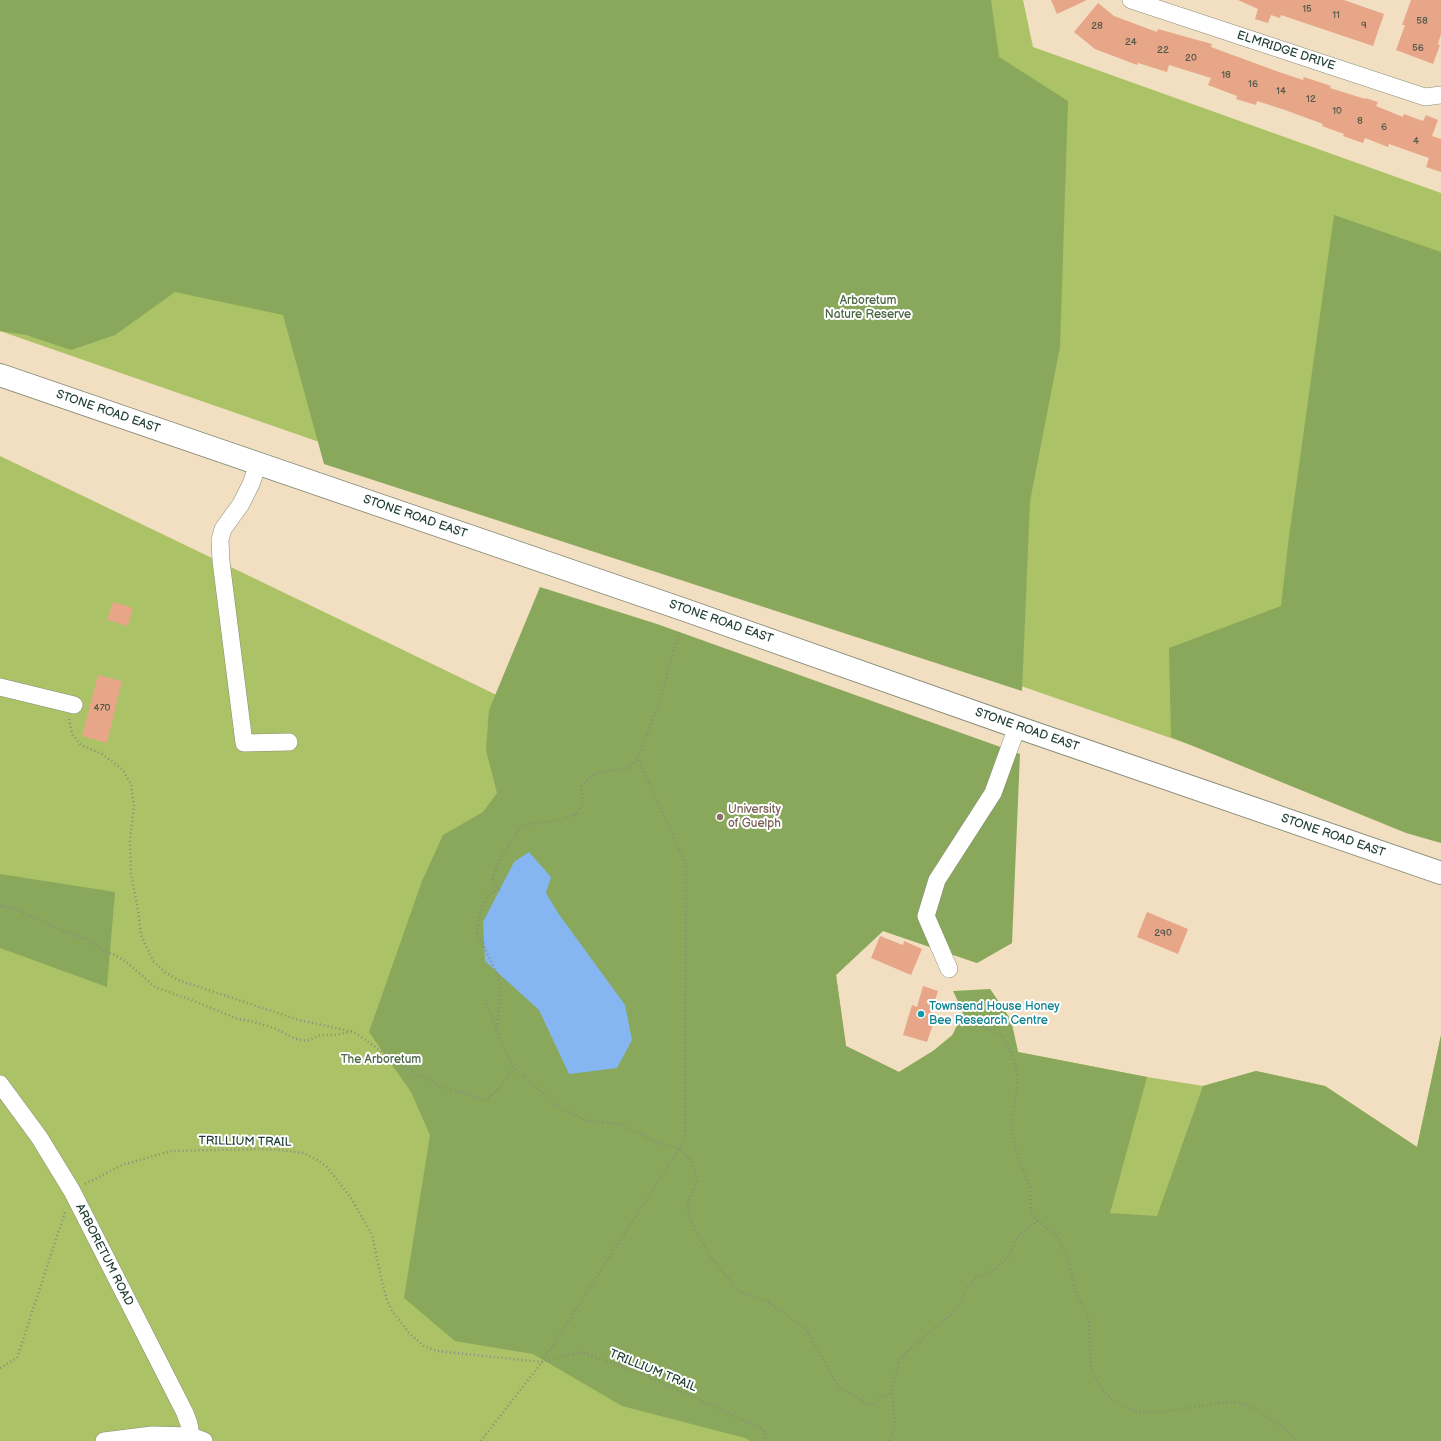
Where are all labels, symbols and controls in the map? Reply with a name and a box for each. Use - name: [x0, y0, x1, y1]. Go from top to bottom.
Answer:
- house number: 15: [1302, 3, 1312, 15]
- house number: 11: [1332, 9, 1340, 21]
- house number: 58: [1416, 15, 1428, 27]
- house number: 9: [1361, 19, 1367, 31]
- house number: 28: [1091, 20, 1103, 32]
- street label: ELMRIDGE DRIVE: [1235, 28, 1337, 74]
- house number: 24: [1125, 36, 1137, 48]
- house number: 56: [1412, 42, 1424, 54]
- house number: 22: [1157, 44, 1169, 56]
- house number: 20: [1185, 52, 1197, 64]
- house number: 18: [1221, 69, 1231, 81]
- house number: 16: [1248, 78, 1258, 90]
- house number: 14: [1276, 85, 1286, 97]
- house number: 12: [1306, 93, 1316, 105]
- house number: 10: [1332, 105, 1342, 117]
- house number: 8: [1357, 115, 1363, 127]
- house number: 6: [1381, 121, 1387, 133]
- house number: 4: [1413, 135, 1419, 147]
- park label: Arboretum Nature Reserve: [825, 294, 911, 322]
- street label: STONE ROAD EAST: [54, 387, 162, 437]
- street label: STONE ROAD EAST: [361, 492, 469, 542]
- street label: STONE ROAD EAST: [667, 597, 775, 647]
- house number: 470: [94, 702, 110, 714]
- street label: STONE ROAD EAST: [973, 705, 1081, 755]
- place label: University of Guelph: [728, 803, 781, 831]
- street label: STONE ROAD EAST: [1279, 811, 1387, 861]
- marker: University of Guelph: [715, 812, 725, 822]
- house number: 290: [1154, 927, 1172, 939]
- place label: Townsend House Honey Bee Research Centre: [929, 1000, 1060, 1028]
- marker: Townsend House Honey Bee Research Centre: [916, 1009, 926, 1019]
- park label: The Arboretum: [341, 1053, 421, 1067]
- street label: TRILLIUM TRAIL: [198, 1134, 292, 1150]
- street label: ARBORETUM ROAD: [72, 1202, 136, 1308]
- street label: TRILLIUM TRAIL: [607, 1347, 699, 1395]

